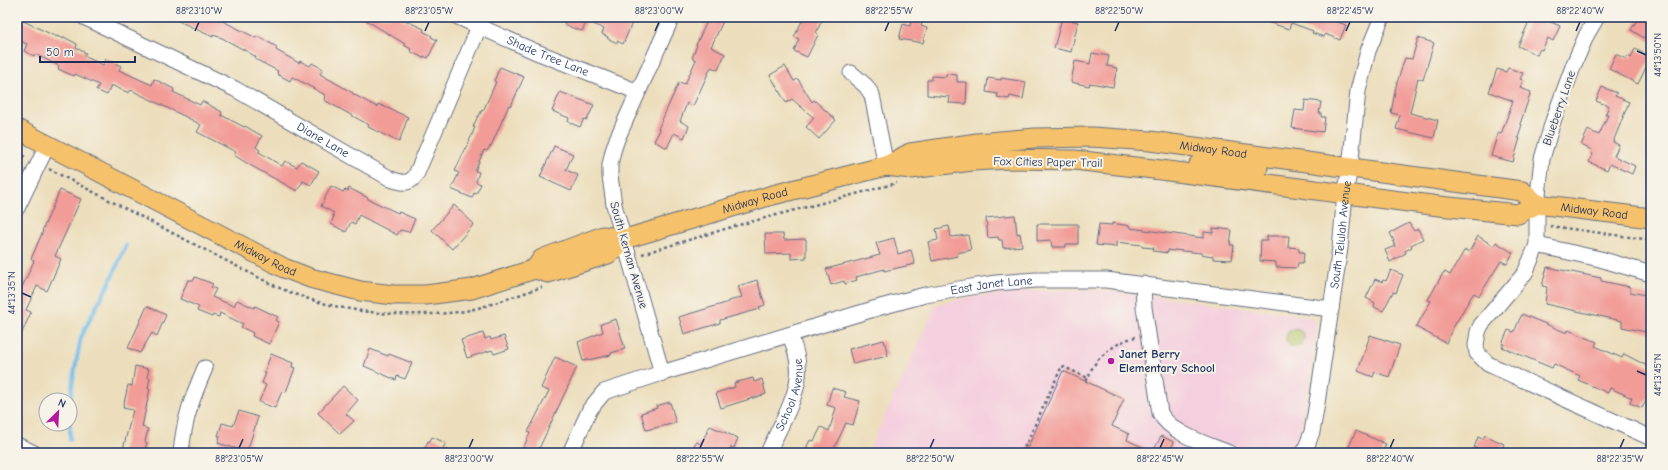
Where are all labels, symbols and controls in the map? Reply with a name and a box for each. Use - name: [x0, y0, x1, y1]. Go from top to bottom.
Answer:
- text: 88°23'10"W: [176, 5, 223, 17]
- text: 88°23'05"W: [405, 5, 453, 17]
- text: 88°23'00"W: [635, 5, 684, 17]
- text: 88°22'55"W: [865, 5, 913, 17]
- text: 88°22'50"W: [1095, 5, 1143, 17]
- text: 88°22'45"W: [1327, 5, 1374, 17]
- text: 88°22'40"W: [1556, 5, 1604, 17]
- street label: Shade Tree Lane: [505, 33, 591, 79]
- text: 44°13'50"N: [1652, 33, 1664, 77]
- scale bar: [40, 38, 135, 64]
- text: 50 m: [46, 45, 74, 59]
- street label: Blueberry Lane: [1540, 69, 1578, 147]
- street label: Diane Lane: [295, 119, 352, 160]
- street label: Midway Road: [1179, 138, 1248, 161]
- street label: Fox Cities Paper Trail: [993, 154, 1103, 170]
- street label: South Telulah Avenue: [1327, 179, 1354, 290]
- street label: Midway Road: [720, 185, 789, 217]
- street label: South Kernan Avenue: [607, 200, 651, 310]
- street label: Midway Road: [1560, 200, 1629, 222]
- street label: Midway Road: [232, 236, 298, 279]
- text: 44°13'35"N: [6, 272, 18, 314]
- street label: East Janet Lane: [949, 273, 1033, 297]
- place label: Janet Berry Elementary School: [1119, 347, 1215, 375]
- text: 44°13'45"N: [1652, 354, 1664, 396]
- marker: Janet Berry Elementary School: [1106, 356, 1116, 366]
- street label: School Avenue: [773, 358, 806, 433]
- north arrow: [38, 392, 78, 432]
- text: N: [56, 396, 68, 411]
- text: 88°23'05"W: [215, 453, 263, 465]
- text: 88°23'00"W: [445, 453, 494, 465]
- text: 88°22'55"W: [676, 453, 724, 465]
- text: 88°22'50"W: [906, 453, 954, 465]
- text: 88°22'45"W: [1137, 453, 1184, 465]
- text: 88°22'40"W: [1366, 453, 1414, 465]
- text: 88°22'35"W: [1596, 453, 1644, 465]

